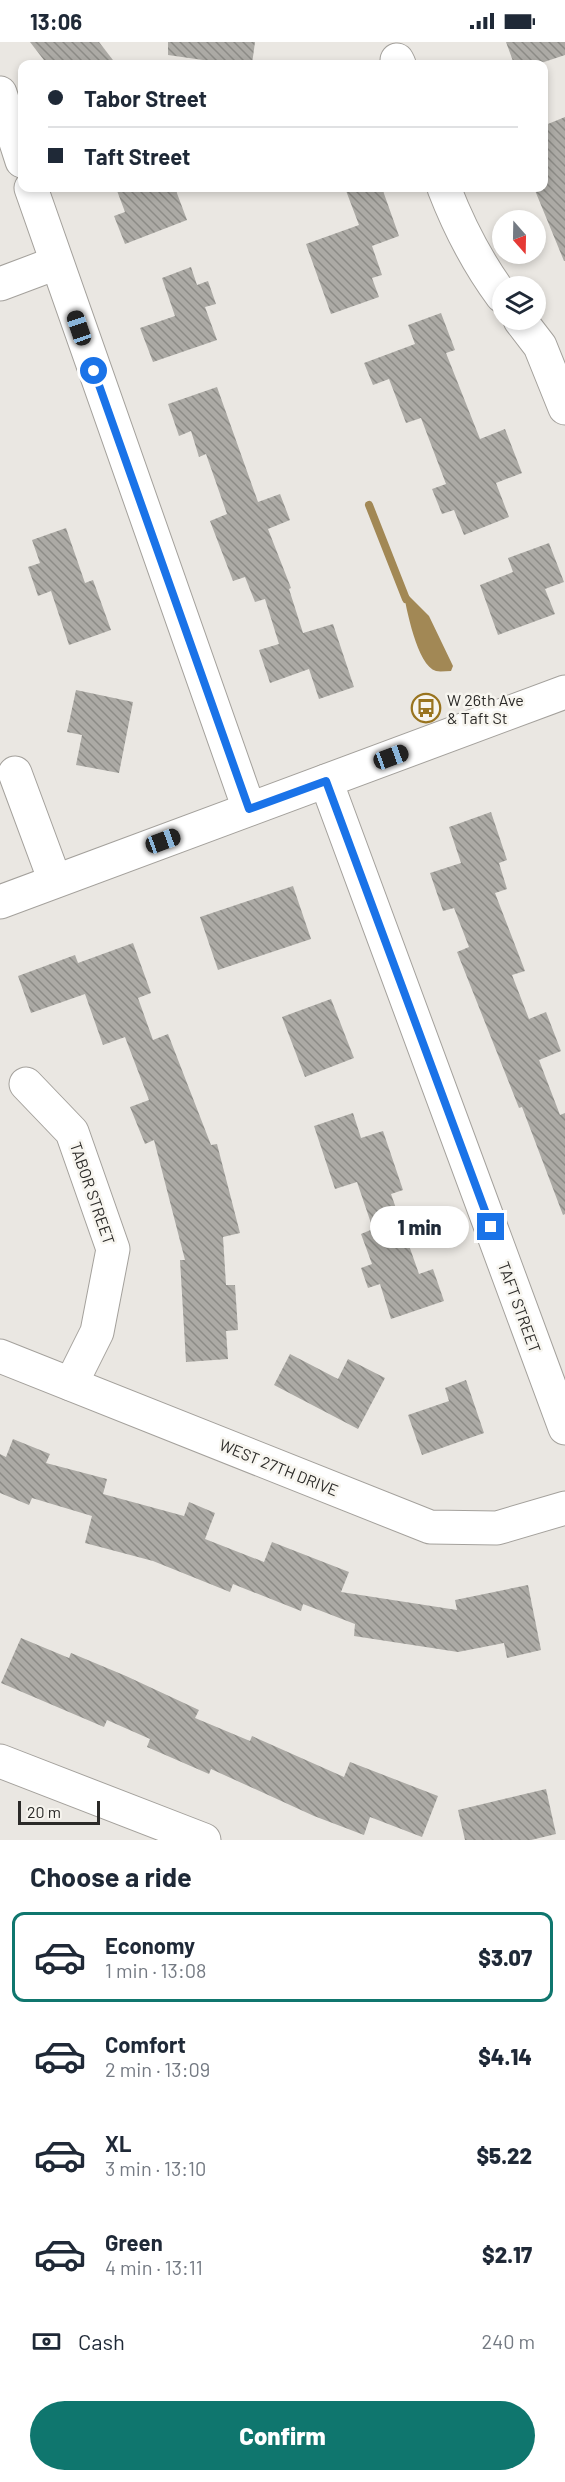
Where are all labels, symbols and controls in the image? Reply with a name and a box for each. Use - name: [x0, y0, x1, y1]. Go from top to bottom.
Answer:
- text: 13:06: [30, 8, 82, 34]
- text: Tabor Street: [84, 85, 207, 111]
- text: Taft Street: [84, 143, 190, 169]
- north arrow: [492, 210, 546, 264]
- map controls: [492, 210, 546, 330]
- button: layers: [492, 276, 546, 330]
- car: [65, 308, 93, 348]
- route start: [80, 357, 107, 384]
- place label: W 26th Ave & Taft St: [447, 690, 524, 727]
- bus stop icon: W 26th Ave & Taft St: [410, 692, 442, 724]
- car: [371, 742, 411, 772]
- car: [143, 826, 183, 856]
- street label: TABOR STREET: [67, 1139, 119, 1247]
- callout: 1 min: [371, 1206, 470, 1248]
- route end: [477, 1213, 504, 1240]
- text: 1 min: [398, 1215, 441, 1239]
- street label: TAFT STREET: [495, 1259, 545, 1355]
- street label: WEST 27TH DRIVE: [217, 1435, 341, 1499]
- scale bar: [18, 1798, 100, 1826]
- text: 20 m: [27, 1802, 61, 1821]
- text: Choose a ride: [30, 1860, 192, 1892]
- icon: car: [33, 1930, 87, 1984]
- text: Economy: [105, 1932, 195, 1958]
- text: $3.07: [478, 1944, 532, 1970]
- text: 1 min · 13:08: [105, 1958, 206, 1982]
- icon: car: [33, 2029, 87, 2083]
- text: Comfort: [105, 2031, 186, 2057]
- text: $4.14: [478, 2043, 532, 2069]
- text: 2 min · 13:09: [105, 2057, 210, 2081]
- icon: car: [33, 2128, 87, 2182]
- text: XL: [105, 2130, 131, 2156]
- text: $5.22: [476, 2142, 532, 2168]
- text: 3 min · 13:10: [105, 2156, 206, 2180]
- icon: car: [33, 2227, 87, 2281]
- text: Green: [105, 2229, 163, 2255]
- text: $2.17: [482, 2241, 532, 2267]
- text: 4 min · 13:11: [105, 2255, 203, 2279]
- icon: cash: [30, 2325, 63, 2358]
- text: Cash: [78, 2328, 125, 2354]
- text: 240 m: [481, 2329, 535, 2353]
- button: Confirm: [30, 2401, 535, 2470]

